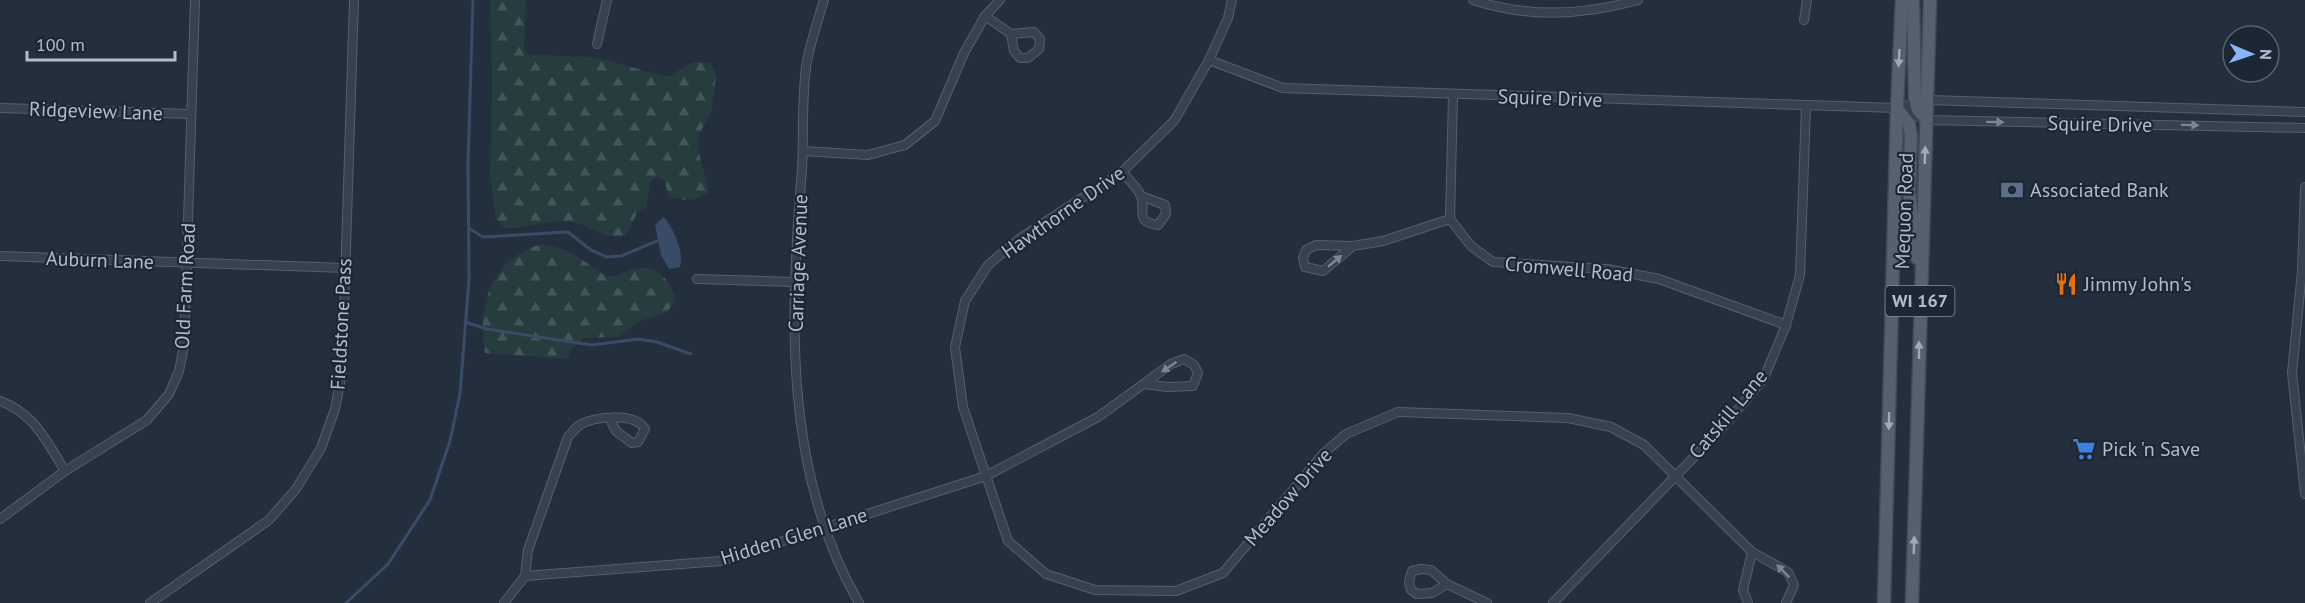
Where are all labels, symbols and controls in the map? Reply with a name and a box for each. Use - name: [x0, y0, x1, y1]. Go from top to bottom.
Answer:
- scale bar: [27, 24, 176, 62]
- north arrow: [2221, 24, 2281, 84]
- text: 100 m: [36, 33, 85, 56]
- one-way arrow: [1895, 49, 1904, 68]
- text: N: [2256, 49, 2276, 60]
- street label: Squire Drive: [1497, 83, 1603, 113]
- street label: Ridgeview Lane: [29, 96, 163, 126]
- street label: Squire Drive: [2047, 110, 2153, 138]
- one-way arrow: [1985, 117, 2004, 127]
- one-way arrow: [2180, 121, 2199, 130]
- one-way arrow: [1921, 145, 1930, 164]
- street label: Mequon Road: [1889, 152, 1919, 270]
- street label: Hawthorne Drive: [996, 160, 1130, 264]
- bank icon: Associated Bank: [1999, 177, 2025, 203]
- place label: Associated Bank: [2030, 177, 2169, 203]
- street label: Carriage Avenue: [783, 194, 813, 332]
- street label: Old Farm Road: [169, 222, 201, 350]
- street label: Auburn Lane: [46, 245, 154, 275]
- street label: Cromwell Road: [1504, 250, 1634, 288]
- one-way arrow: [1327, 254, 1343, 267]
- street label: Fieldstone Pass: [325, 257, 357, 391]
- restaurant icon: Jimmy John's: [2053, 271, 2079, 297]
- place label: Jimmy John's: [2083, 271, 2192, 297]
- road number: WI 167: [1886, 286, 1954, 316]
- one-way arrow: [1914, 340, 1924, 359]
- one-way arrow: [1161, 361, 1177, 373]
- street label: Catskill Lane: [1683, 364, 1773, 464]
- one-way arrow: [1884, 412, 1894, 431]
- supermarket icon: Pick 'n Save: [2071, 436, 2097, 462]
- place label: Pick 'n Save: [2102, 436, 2200, 462]
- street label: Meadow Drive: [1238, 443, 1338, 551]
- street label: Hidden Glen Lane: [717, 501, 871, 571]
- one-way arrow: [1909, 535, 1918, 554]
- one-way arrow: [1776, 564, 1791, 578]

